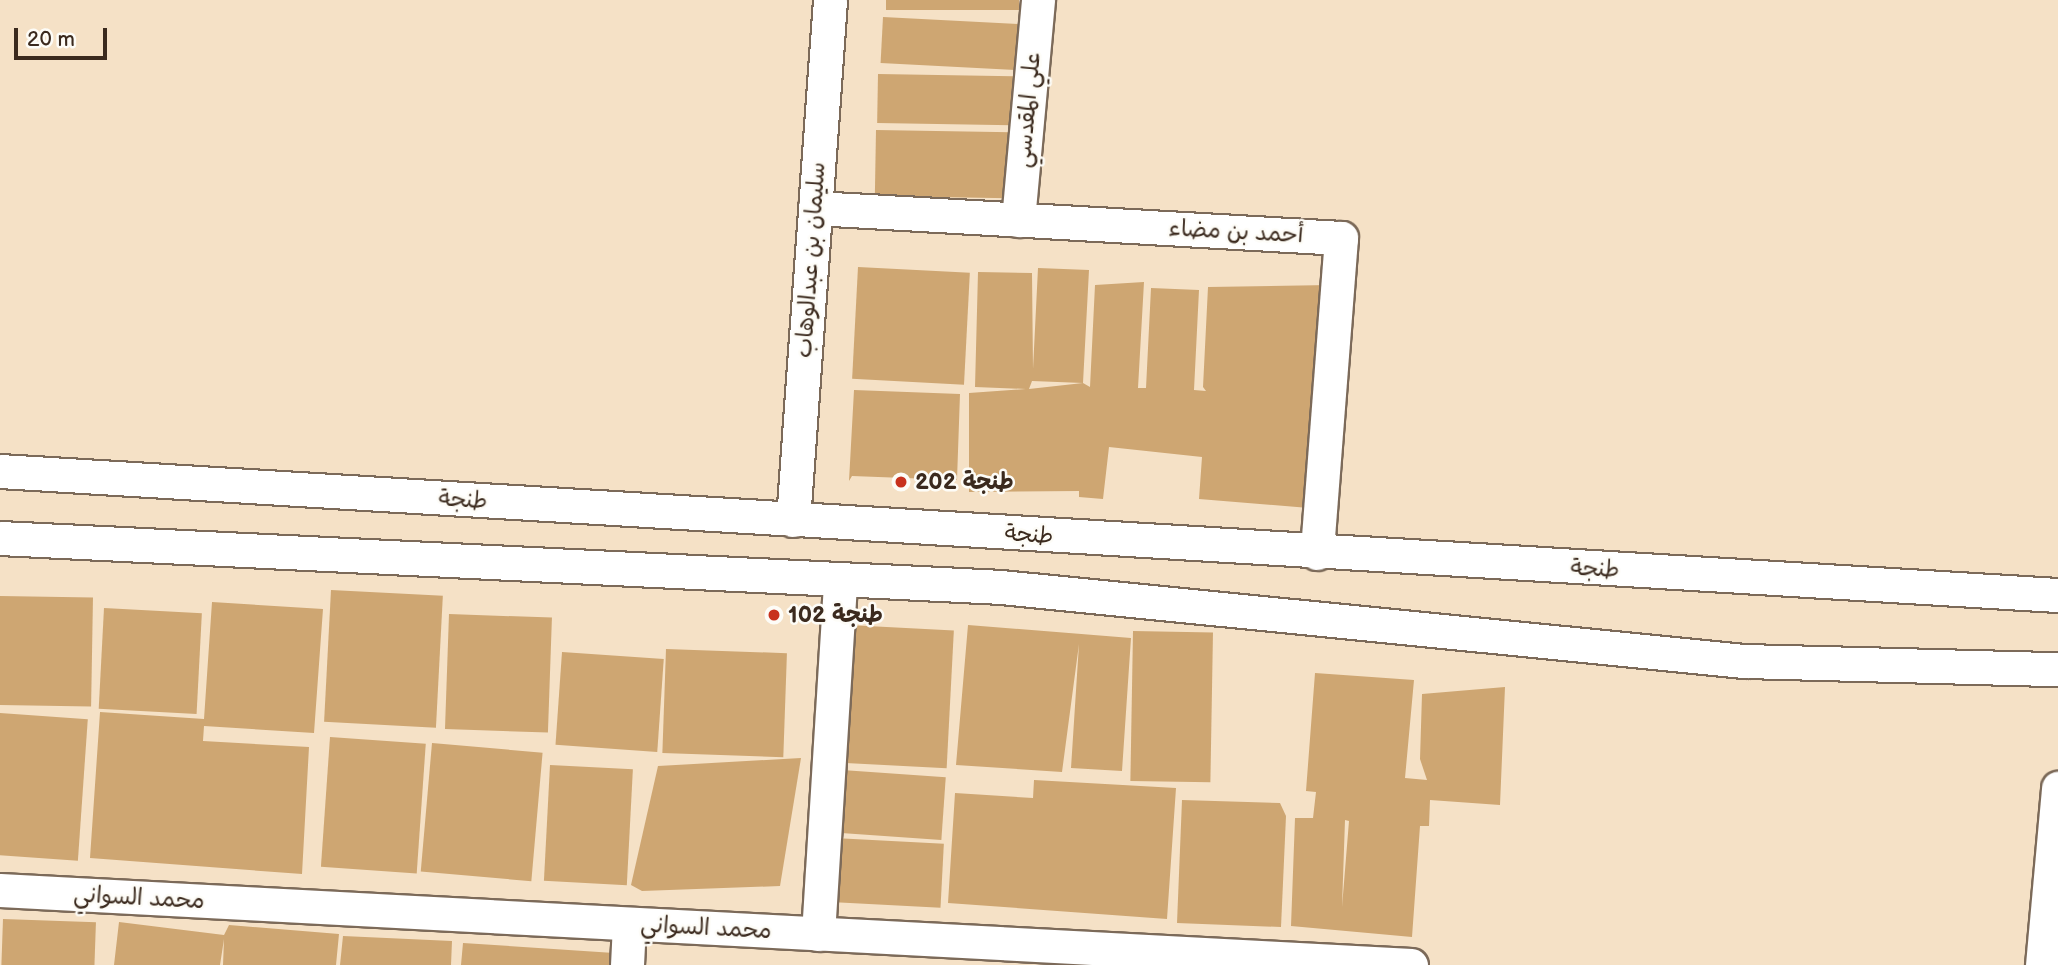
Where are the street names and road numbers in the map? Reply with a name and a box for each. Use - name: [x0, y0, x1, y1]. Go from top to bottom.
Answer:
- street label: علي المقدسي: [1009, 51, 1047, 169]
- street label: سليمان بن عبدالوهاب: [790, 161, 832, 359]
- street label: أحمد بن مضاء: [1168, 215, 1304, 249]
- street label: طنجة: [438, 485, 488, 515]
- street label: طنجة: [1004, 520, 1054, 550]
- street label: طنجة: [1570, 554, 1620, 584]
- street label: محمد السواني: [73, 881, 205, 915]
- street label: محمد السواني: [640, 911, 772, 945]

